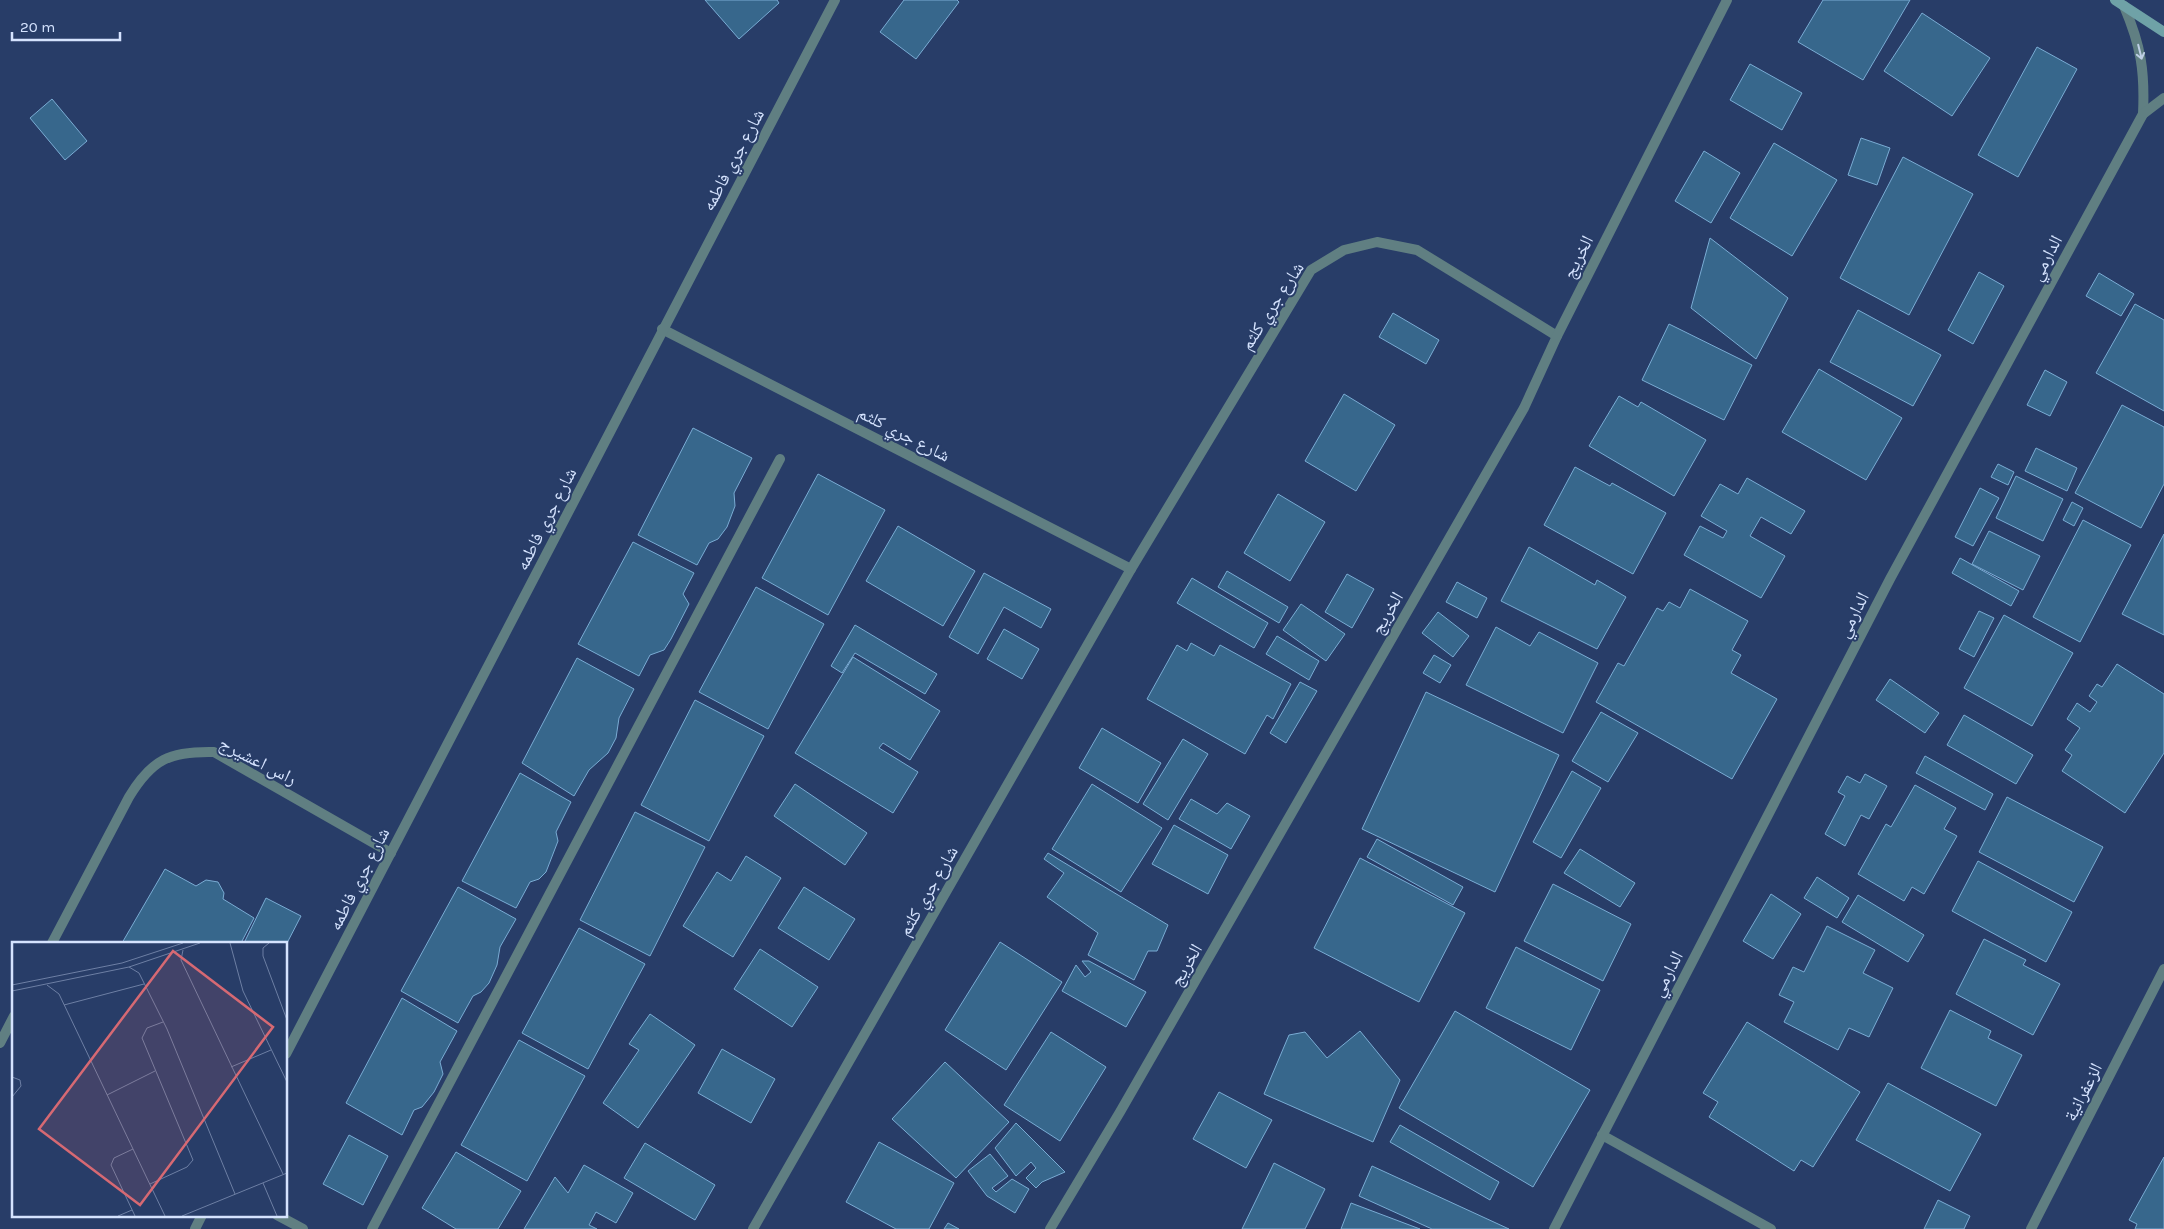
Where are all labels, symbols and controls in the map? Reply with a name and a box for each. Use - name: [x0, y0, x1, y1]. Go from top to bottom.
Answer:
- scale bar: [12, 10, 120, 42]
- text: 20 m: [20, 18, 55, 36]
- one-way arrow: [2136, 43, 2145, 59]
- street label: شارع جري فاطمه: [697, 105, 772, 216]
- street label: الدارمي: [2025, 231, 2070, 286]
- street label: الخريج: [1558, 232, 1599, 283]
- street label: شارع جري كلثم: [1235, 258, 1312, 356]
- street label: شارع جري كلثم: [853, 401, 954, 470]
- street label: شارع جري فاطمه: [511, 464, 584, 576]
- street label: الخريج: [1366, 588, 1409, 639]
- street label: الدارمي: [1832, 588, 1877, 643]
- street label: راس اعشيرج: [215, 732, 301, 791]
- street label: شارع جري فاطمه: [324, 824, 397, 936]
- street label: شارع جري كلثم: [893, 842, 966, 942]
- street label: الخريج: [1165, 940, 1208, 991]
- inset map: [12, 942, 288, 1216]
- street label: الدارمي: [1646, 947, 1691, 1002]
- street label: الزعفرانية: [2059, 1059, 2107, 1125]

